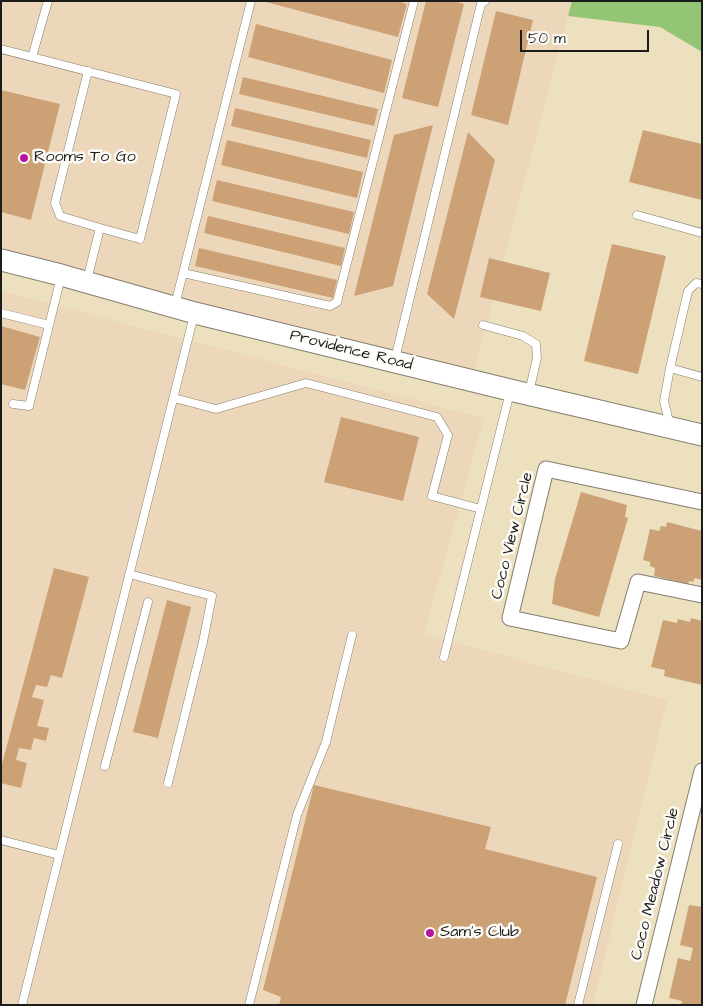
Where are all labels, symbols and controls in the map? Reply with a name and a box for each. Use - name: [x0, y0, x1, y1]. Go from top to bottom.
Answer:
- scale bar: [523, 20, 652, 52]
- text: 50 m: [528, 28, 566, 49]
- place label: Rooms To Go: [34, 148, 136, 168]
- marker: Rooms To Go: [18, 152, 30, 164]
- street label: Providence Road: [288, 326, 414, 376]
- street label: Coco View Circle: [488, 471, 538, 601]
- street label: Coco Meadow Circle: [628, 806, 684, 962]
- place label: Sam's Club: [440, 923, 519, 943]
- marker: Sam's Club: [424, 927, 436, 939]

